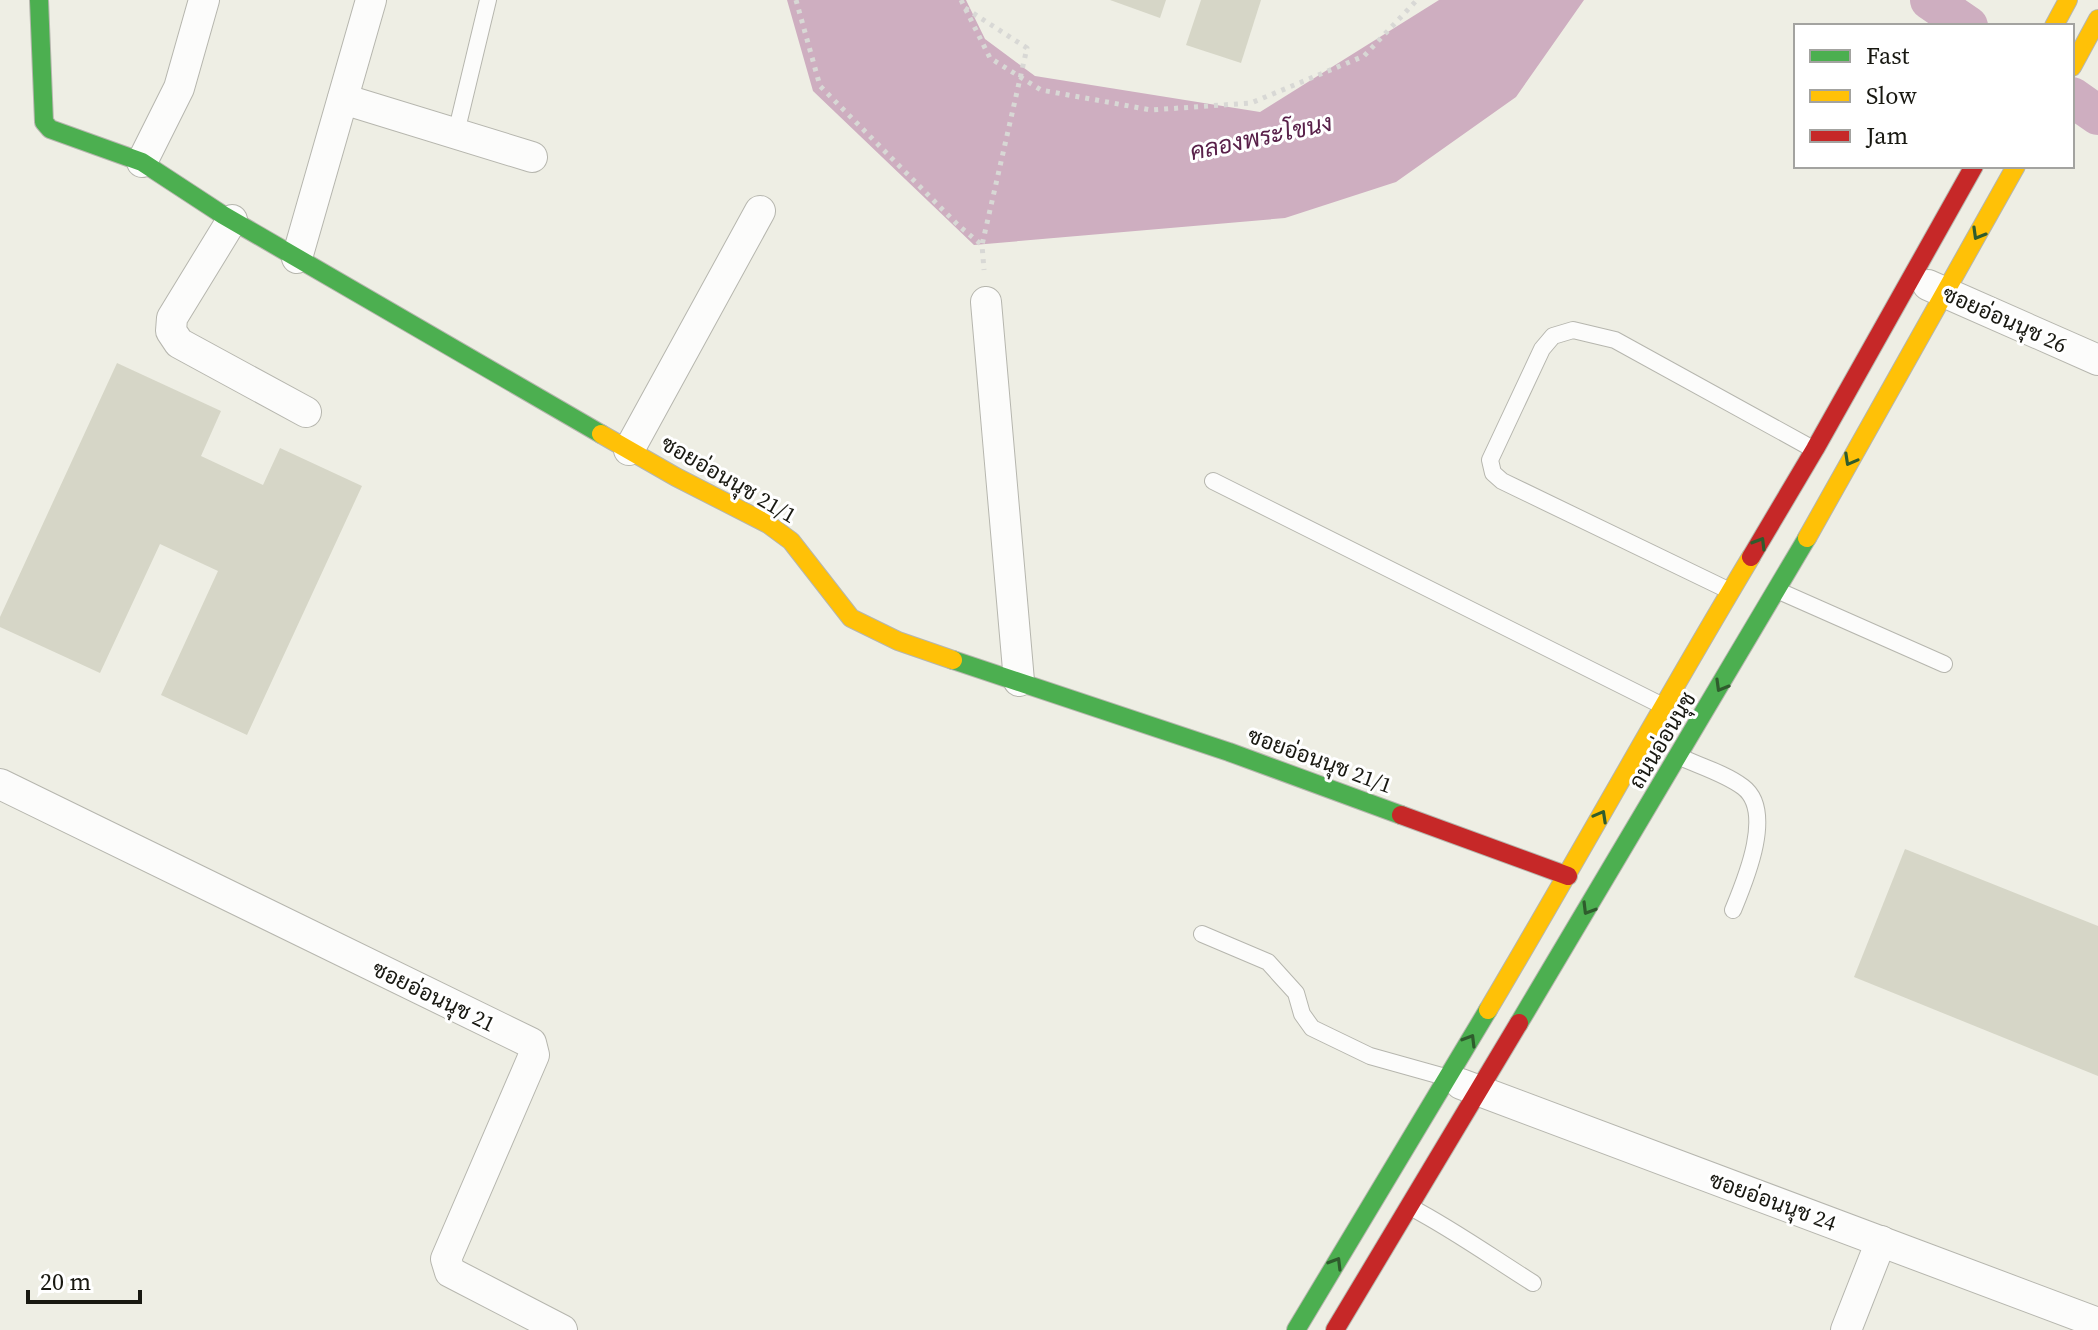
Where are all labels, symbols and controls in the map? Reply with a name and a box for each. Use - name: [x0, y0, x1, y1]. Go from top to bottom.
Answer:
- legend: [1794, 24, 2074, 168]
- text: Fast: [1866, 39, 1910, 72]
- text: Slow: [1866, 79, 1917, 112]
- water label: คลองพระโขนง: [1187, 106, 1335, 168]
- text: Jam: [1865, 119, 1908, 152]
- one-way arrow: [1972, 225, 1988, 240]
- street label: ซอยอ่อนนุช 26: [1938, 278, 2072, 361]
- street label: ซอยอ่อนนุช 21/1: [655, 428, 802, 531]
- one-way arrow: [1844, 452, 1860, 466]
- one-way arrow: [1750, 537, 1766, 552]
- one-way arrow: [1715, 677, 1731, 692]
- street label: ถนนอ่อนนุช: [1621, 686, 1704, 795]
- street label: ซอยอ่อนนุช 21/1: [1243, 720, 1396, 801]
- one-way arrow: [1591, 810, 1607, 824]
- one-way arrow: [1582, 900, 1598, 915]
- street label: ซอยอ่อนนุช 21: [367, 953, 501, 1040]
- one-way arrow: [1460, 1034, 1476, 1049]
- street label: ซอยอ่อนนุช 24: [1705, 1164, 1841, 1239]
- scale bar: [28, 1254, 140, 1304]
- one-way arrow: [1326, 1257, 1342, 1272]
- text: 20 m: [40, 1265, 91, 1298]

